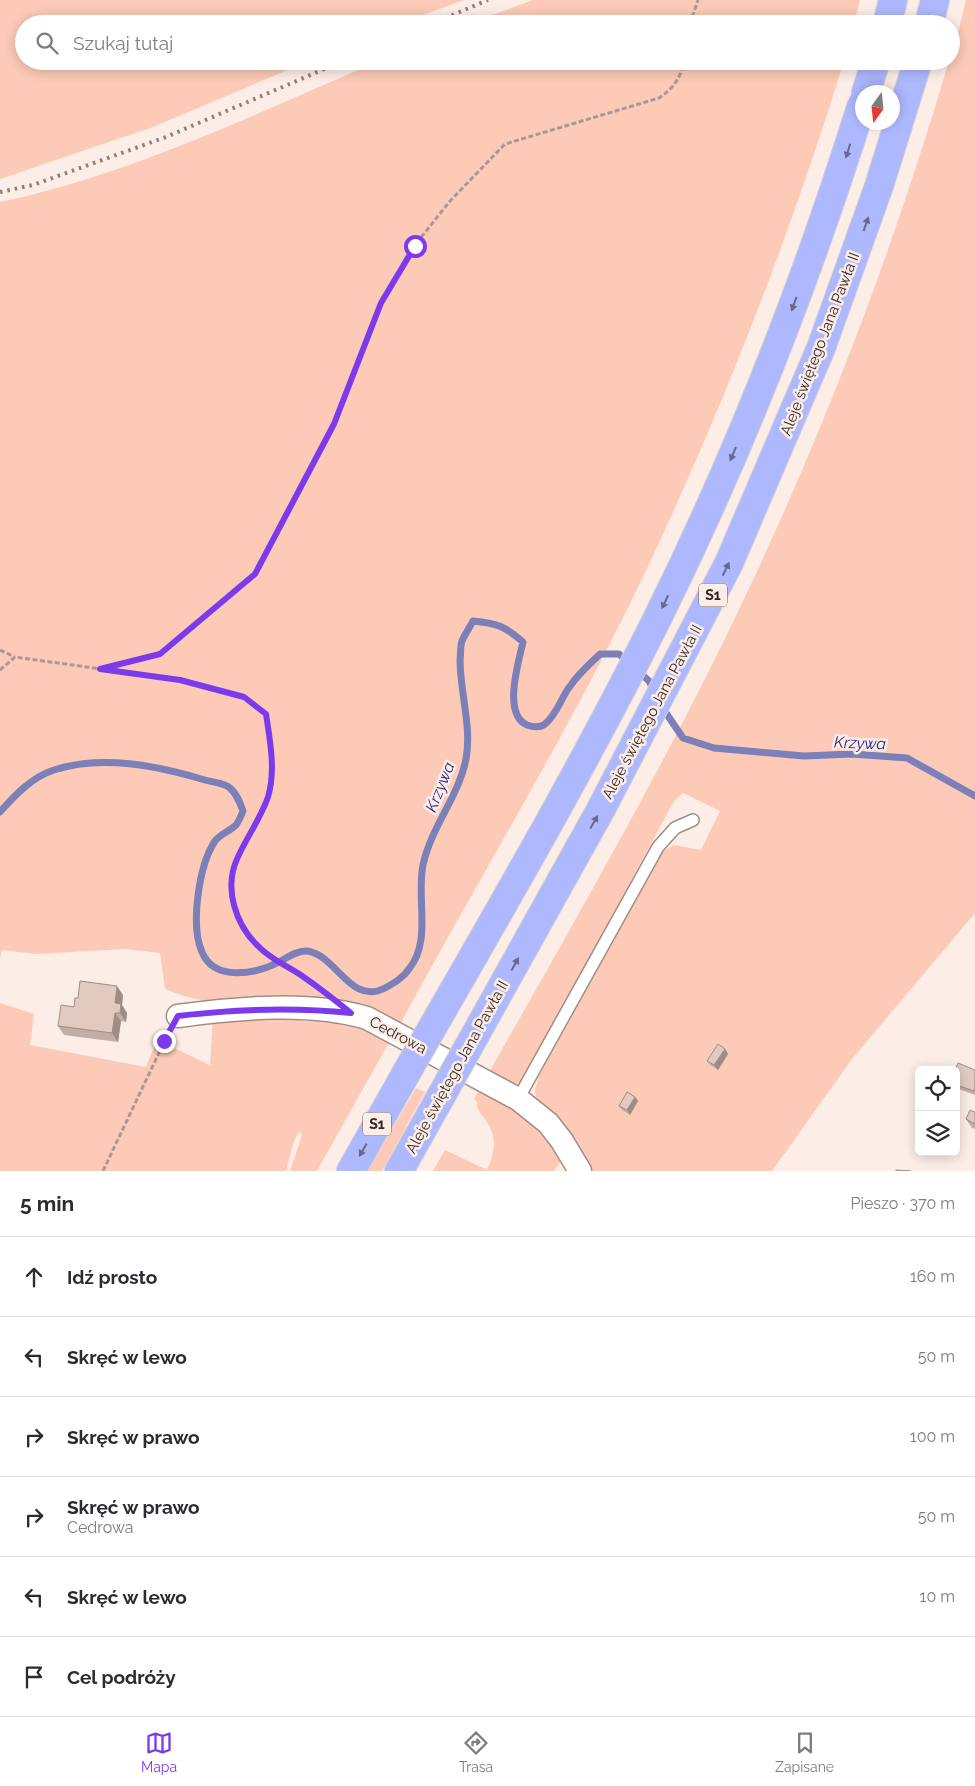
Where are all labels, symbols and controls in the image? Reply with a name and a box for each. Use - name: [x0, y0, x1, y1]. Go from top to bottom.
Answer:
- search box: [15, 15, 960, 70]
- icon: search: [33, 29, 61, 57]
- text: Szukaj tutaj: [73, 32, 173, 54]
- north arrow: [855, 85, 900, 130]
- one-way arrow: [844, 143, 851, 158]
- one-way arrow: [862, 216, 870, 231]
- route start: [404, 235, 427, 258]
- street label: Aleje świętego Jana Pawła II: [777, 250, 863, 438]
- one-way arrow: [790, 297, 798, 312]
- one-way arrow: [728, 447, 736, 461]
- one-way arrow: [722, 562, 730, 576]
- road number: S1: [699, 584, 727, 606]
- one-way arrow: [660, 595, 668, 609]
- street label: Aleje świętego Jana Pawła II: [598, 622, 706, 802]
- water label: Krzywa: [834, 733, 887, 753]
- water label: Krzywa: [421, 759, 459, 815]
- one-way arrow: [590, 814, 598, 829]
- one-way arrow: [511, 956, 519, 971]
- street label: Aleje świętego Jana Pawła II: [402, 977, 512, 1157]
- street label: Cedrowa: [366, 1012, 430, 1058]
- route end: [153, 1030, 176, 1053]
- map controls: [915, 1066, 960, 1156]
- button: locate: [915, 1066, 960, 1111]
- button: layers: [915, 1111, 960, 1156]
- road number: S1: [363, 1112, 391, 1136]
- one-way arrow: [358, 1144, 367, 1157]
- text: 5 min: [20, 1191, 74, 1216]
- text: Pieszo · 370 m: [851, 1194, 955, 1213]
- icon: ahead: [20, 1263, 48, 1291]
- text: Idź prosto: [67, 1266, 157, 1288]
- text: 160 m: [910, 1267, 955, 1286]
- icon: left: [20, 1343, 48, 1371]
- text: Skręć w lewo: [67, 1346, 187, 1368]
- text: 50 m: [918, 1347, 955, 1366]
- icon: right: [20, 1423, 48, 1451]
- text: Skręć w prawo: [67, 1426, 200, 1448]
- text: 100 m: [910, 1427, 955, 1446]
- text: Skręć w prawo: [67, 1496, 200, 1518]
- icon: right: [20, 1503, 48, 1531]
- text: 50 m: [918, 1507, 955, 1526]
- text: Cedrowa: [67, 1518, 133, 1537]
- icon: left: [20, 1583, 48, 1611]
- text: Skręć w lewo: [67, 1586, 187, 1608]
- text: 10 m: [920, 1587, 955, 1606]
- icon: arrive: [20, 1663, 48, 1691]
- text: Cel podróży: [67, 1666, 176, 1688]
- tab: Mapa: [141, 1729, 177, 1775]
- tab: Trasa: [459, 1729, 493, 1775]
- tab: Zapisane: [775, 1729, 834, 1775]

